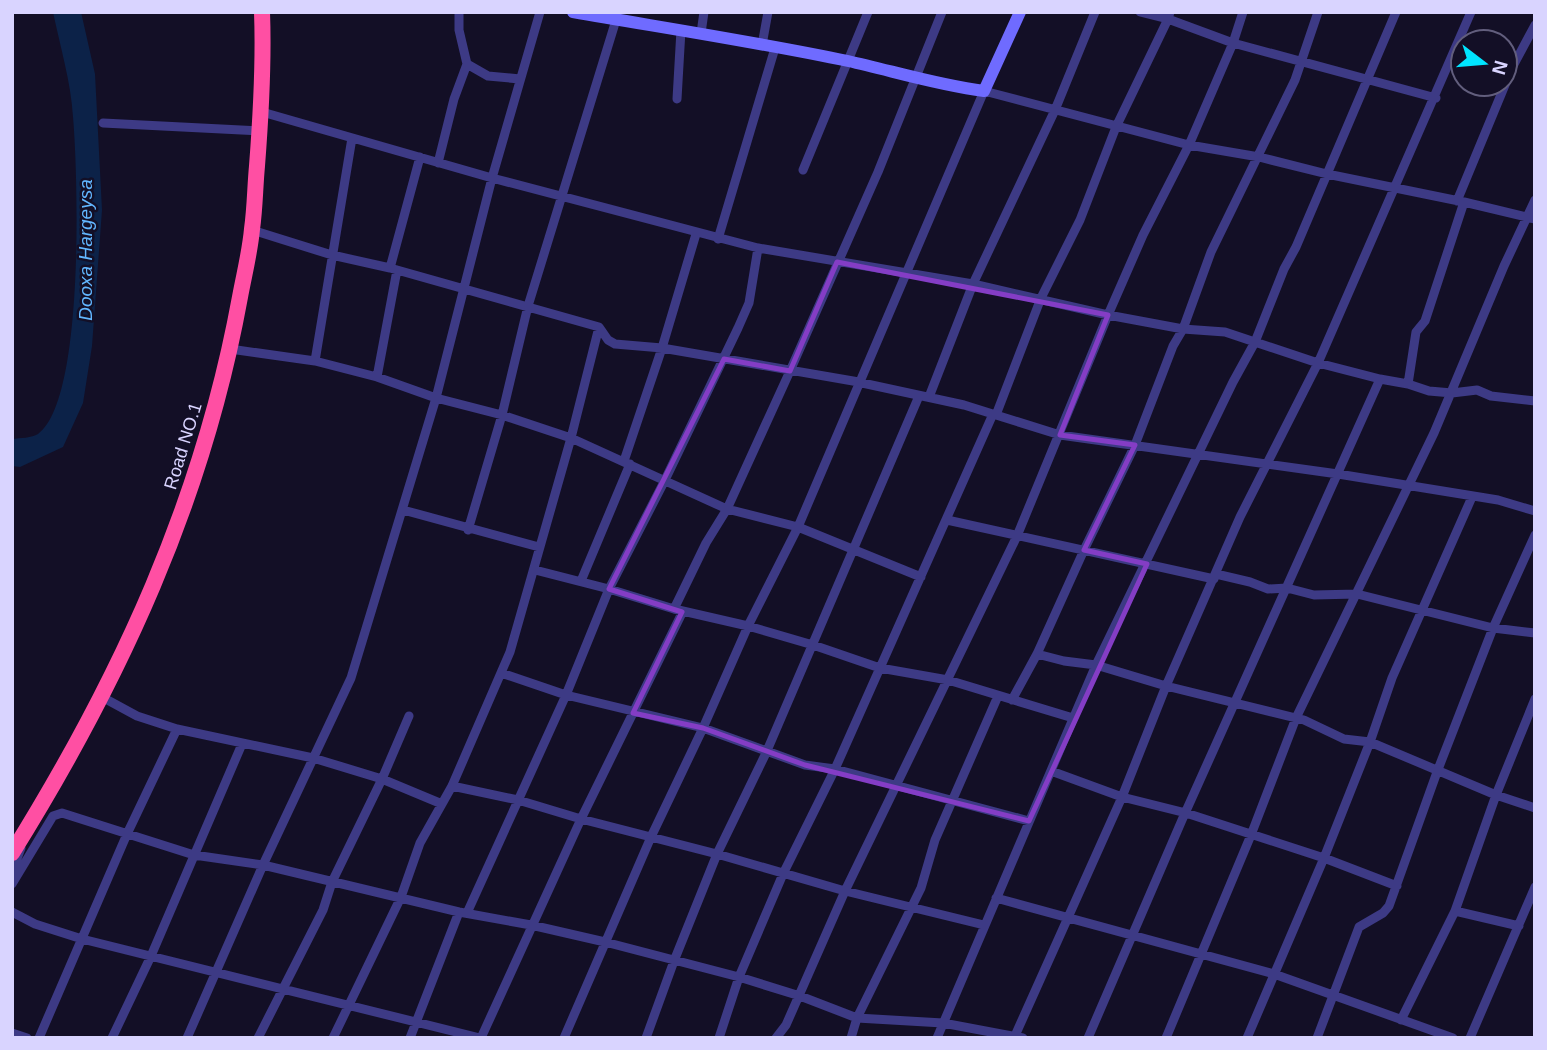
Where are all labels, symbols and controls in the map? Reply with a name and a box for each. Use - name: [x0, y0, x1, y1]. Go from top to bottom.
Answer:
- north arrow: [1449, 28, 1519, 98]
- text: N: [1488, 58, 1512, 77]
- water label: Dooxa Hargeysa: [75, 179, 96, 321]
- street label: Road NO.1: [160, 400, 206, 492]

